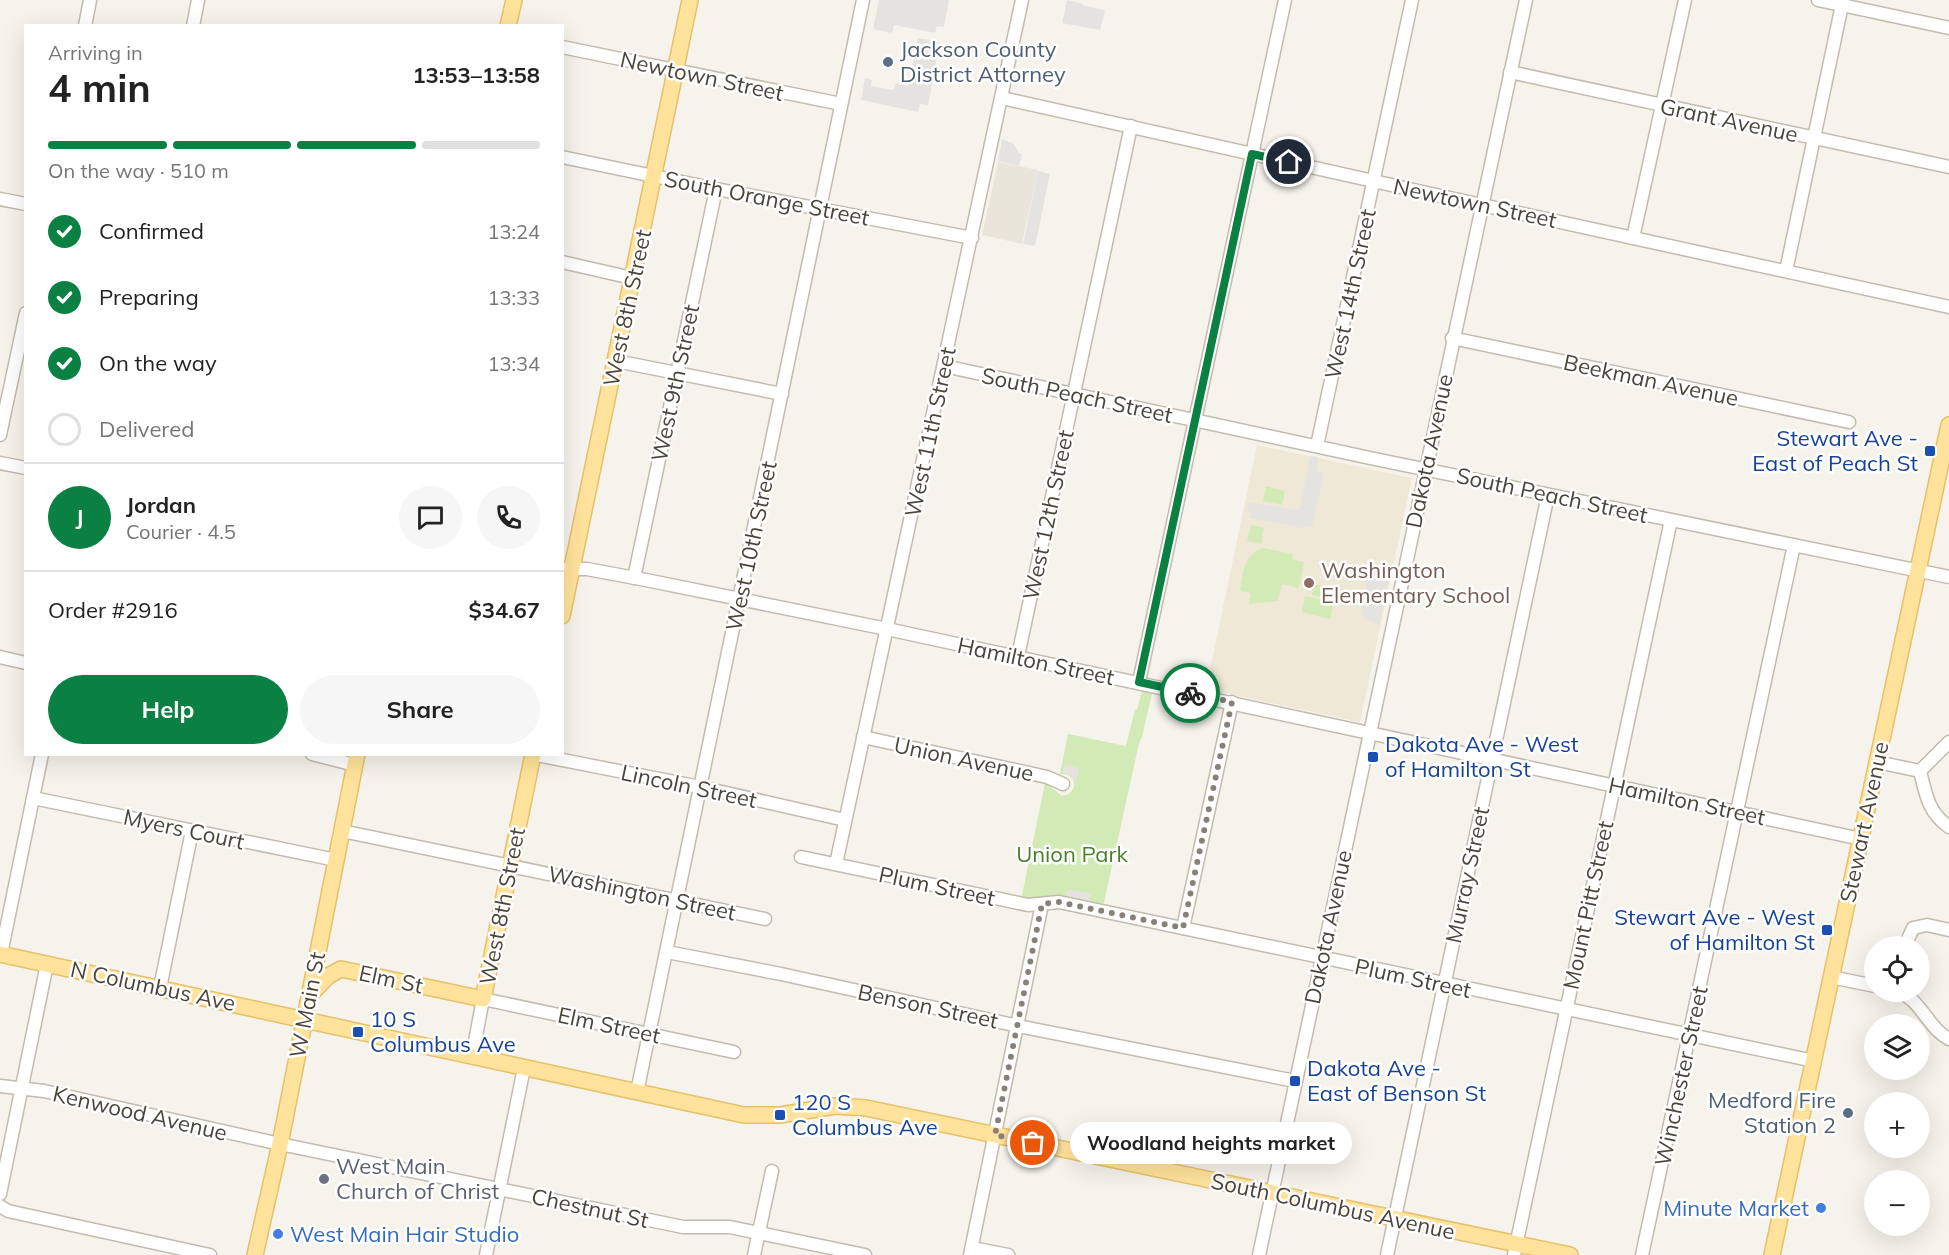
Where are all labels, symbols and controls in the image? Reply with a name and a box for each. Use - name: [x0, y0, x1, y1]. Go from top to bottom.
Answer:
- place label: Jackson County District Attorney: [900, 35, 1066, 88]
- text: Arriving in: [48, 40, 143, 65]
- street label: Newtown Street: [618, 45, 786, 107]
- marker: Jackson County District Attorney: [881, 55, 895, 69]
- text: 13:53–13:58: [412, 61, 540, 89]
- text: 4 min: [48, 63, 151, 112]
- street label: Grant Avenue: [1658, 92, 1800, 148]
- pin: [1263, 136, 1314, 187]
- icon: home: [1272, 145, 1305, 178]
- text: On the way · 510 m: [48, 158, 229, 183]
- street label: South Orange Street: [662, 164, 872, 232]
- street label: Newtown Street: [1391, 172, 1559, 234]
- street label: West 14th Street: [1318, 206, 1382, 382]
- icon: check: [48, 215, 81, 248]
- text: Confirmed: [99, 217, 204, 245]
- text: 13:24: [487, 219, 540, 244]
- street label: West 8th Street: [597, 227, 657, 389]
- icon: check: [48, 281, 81, 314]
- text: Preparing: [99, 283, 199, 311]
- text: 13:33: [487, 285, 540, 310]
- street label: West 9th Street: [645, 302, 705, 464]
- street label: West 11th Street: [898, 344, 962, 520]
- icon: check: [48, 347, 81, 380]
- street label: Beekman Avenue: [1561, 348, 1741, 412]
- text: On the way: [99, 349, 217, 377]
- text: 13:34: [487, 351, 540, 376]
- street label: South Peach Street: [979, 361, 1175, 429]
- street label: Dakota Avenue: [1399, 372, 1459, 530]
- text: Delivered: [99, 415, 194, 443]
- place label: Stewart Ave - East of Peach St: [1752, 424, 1918, 477]
- street label: West 12th Street: [1016, 427, 1080, 603]
- marker: Stewart Ave - East of Peach St: [1923, 444, 1937, 458]
- street label: West 10th Street: [719, 458, 783, 634]
- street label: South Peach Street: [1454, 461, 1650, 529]
- button: chat: [399, 486, 462, 549]
- button: phone: [477, 486, 540, 549]
- text: Jordan: [126, 491, 196, 519]
- text: J: [76, 503, 83, 531]
- text: Courier · 4.5: [126, 519, 236, 544]
- place label: Washington Elementary School: [1321, 556, 1510, 609]
- marker: Washington Elementary School: [1302, 576, 1316, 590]
- text: Order #2916: [48, 596, 178, 624]
- text: $34.67: [469, 596, 540, 624]
- street label: Hamilton Street: [955, 631, 1117, 691]
- courier: [1160, 663, 1220, 723]
- button: Help: [48, 675, 288, 744]
- button: Share: [300, 675, 540, 744]
- icon: bike: [1174, 677, 1207, 710]
- place label: Dakota Ave - West of Hamilton St: [1385, 730, 1579, 783]
- street label: Union Avenue: [892, 731, 1036, 787]
- street label: Stewart Avenue: [1833, 739, 1895, 905]
- marker: Dakota Ave - West of Hamilton St: [1366, 750, 1380, 764]
- street label: Lincoln Street: [619, 758, 760, 814]
- street label: Hamilton Street: [1606, 771, 1768, 831]
- street label: Myers Court: [121, 803, 247, 856]
- street label: Murray Street: [1439, 804, 1495, 946]
- street label: Mount Pitt Street: [1556, 818, 1620, 992]
- street label: West 8th Street: [473, 825, 531, 987]
- park label: Union Park: [1016, 840, 1129, 868]
- street label: Dakota Avenue: [1298, 848, 1358, 1006]
- street label: Washington Street: [546, 859, 739, 927]
- street label: Plum Street: [876, 860, 998, 912]
- place label: Stewart Ave - West of Hamilton St: [1614, 903, 1815, 956]
- marker: Stewart Ave - West of Hamilton St: [1820, 923, 1834, 937]
- map controls: [1864, 936, 1930, 1236]
- button: locate: [1864, 936, 1930, 1002]
- street label: W Main St: [283, 949, 331, 1060]
- street label: Plum Street: [1352, 952, 1474, 1004]
- street label: N Columbus Ave: [68, 955, 238, 1017]
- street label: Elm St: [356, 959, 426, 999]
- street label: Benson Street: [855, 977, 1001, 1035]
- street label: Winchester Street: [1648, 983, 1714, 1169]
- street label: Elm Street: [555, 1000, 663, 1050]
- place label: 10 S Columbus Ave: [370, 1005, 516, 1058]
- button: layers: [1864, 1014, 1930, 1080]
- marker: 10 S Columbus Ave: [351, 1025, 365, 1039]
- place label: Dakota Ave - East of Benson St: [1307, 1054, 1486, 1107]
- marker: Dakota Ave - East of Benson St: [1288, 1074, 1302, 1088]
- street label: Kenwood Avenue: [50, 1079, 230, 1147]
- place label: Medford Fire Station 2: [1708, 1086, 1836, 1139]
- place label: 120 S Columbus Ave: [792, 1088, 938, 1141]
- button: +: [1864, 1092, 1930, 1158]
- marker: Medford Fire Station 2: [1841, 1106, 1855, 1120]
- marker: 120 S Columbus Ave: [773, 1108, 787, 1122]
- pin: [1007, 1117, 1058, 1168]
- callout: Woodland heights market: [1069, 1122, 1351, 1164]
- icon: bag: [1016, 1126, 1049, 1159]
- text: Woodland heights market: [1087, 1130, 1335, 1155]
- place label: West Main Church of Christ: [336, 1152, 500, 1205]
- street label: South Columbus Avenue: [1209, 1166, 1457, 1246]
- button: −: [1864, 1170, 1930, 1236]
- marker: West Main Church of Christ: [317, 1172, 331, 1186]
- street label: Chestnut St: [529, 1182, 651, 1234]
- place label: Minute Market: [1663, 1194, 1809, 1222]
- marker: Minute Market: [1814, 1201, 1828, 1215]
- place label: West Main Hair Studio: [290, 1220, 519, 1248]
- marker: West Main Hair Studio: [271, 1227, 285, 1241]

